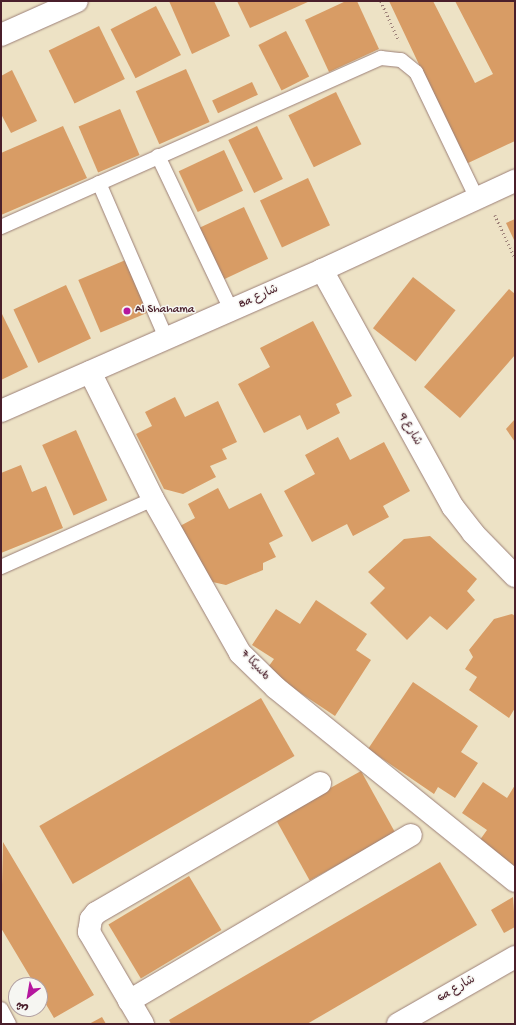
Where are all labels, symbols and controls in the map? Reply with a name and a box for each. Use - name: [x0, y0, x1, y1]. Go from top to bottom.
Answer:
- street label: 8a شارع: [237, 283, 281, 313]
- place label: Al Shahama: [135, 304, 195, 318]
- marker: Al Shahama: [122, 306, 132, 316]
- street label: شارع 9: [394, 411, 424, 449]
- street label: سيكا 7b: [236, 648, 272, 684]
- street label: 6a شارع: [435, 973, 479, 1007]
- north arrow: [8, 977, 48, 1017]
- text: ش: [14, 998, 31, 1015]

